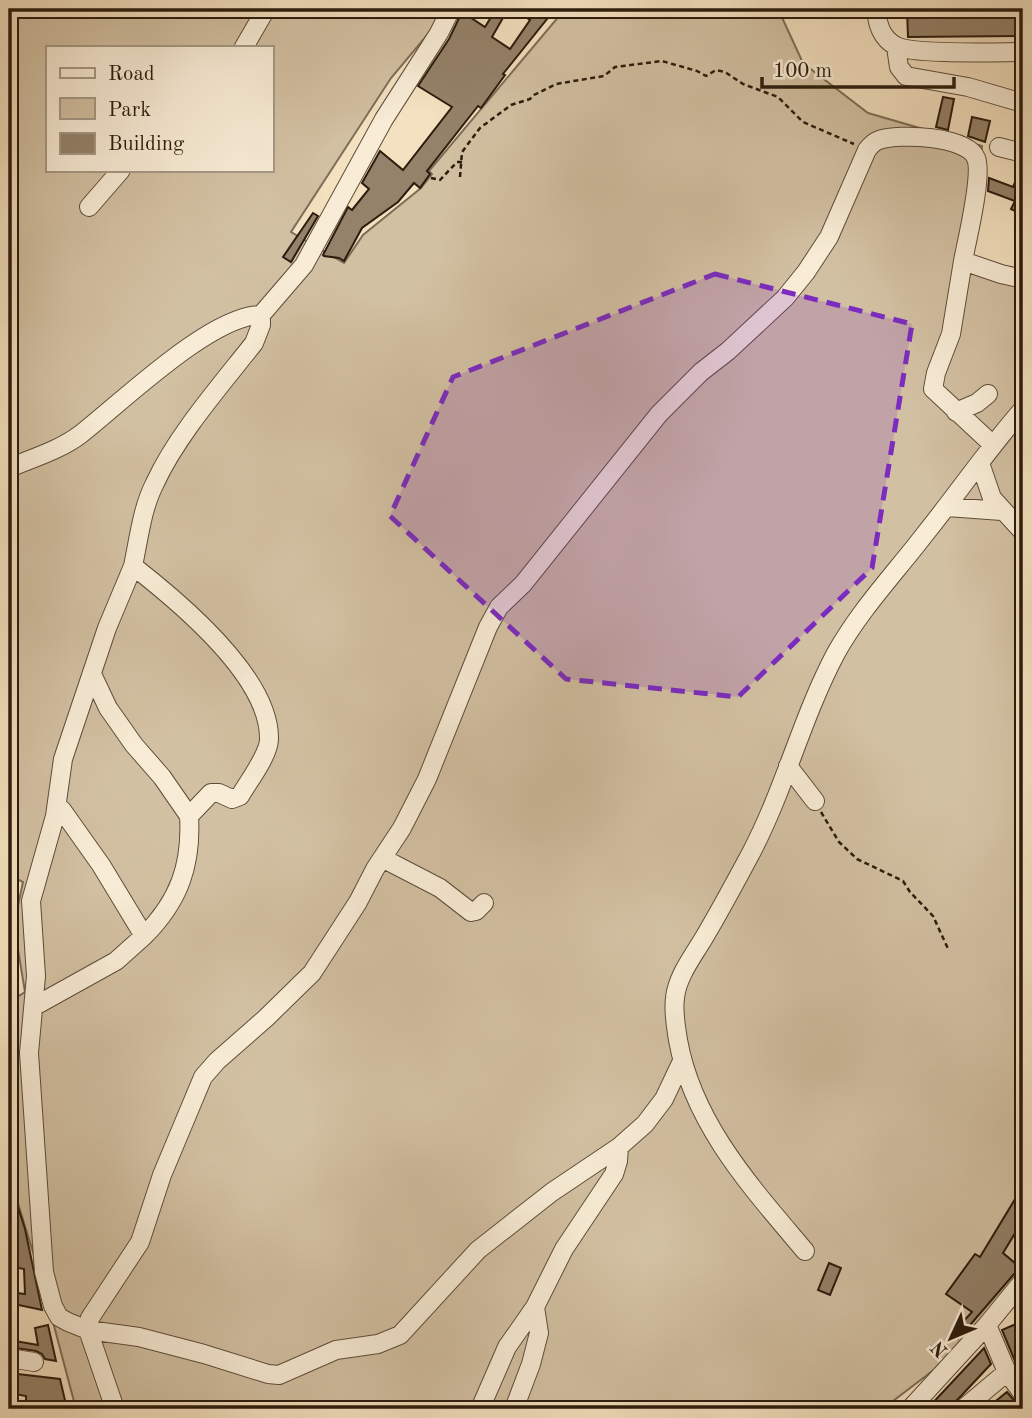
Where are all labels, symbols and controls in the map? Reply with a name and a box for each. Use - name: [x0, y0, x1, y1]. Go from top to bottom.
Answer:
- legend: [46, 46, 273, 172]
- scale bar: [762, 46, 955, 90]
- text: 100 m: [773, 61, 832, 82]
- text: Road: [108, 64, 155, 85]
- text: Park: [108, 100, 151, 121]
- text: Building: [108, 134, 185, 155]
- north arrow: [916, 1302, 986, 1372]
- text: N: [928, 1336, 952, 1360]

